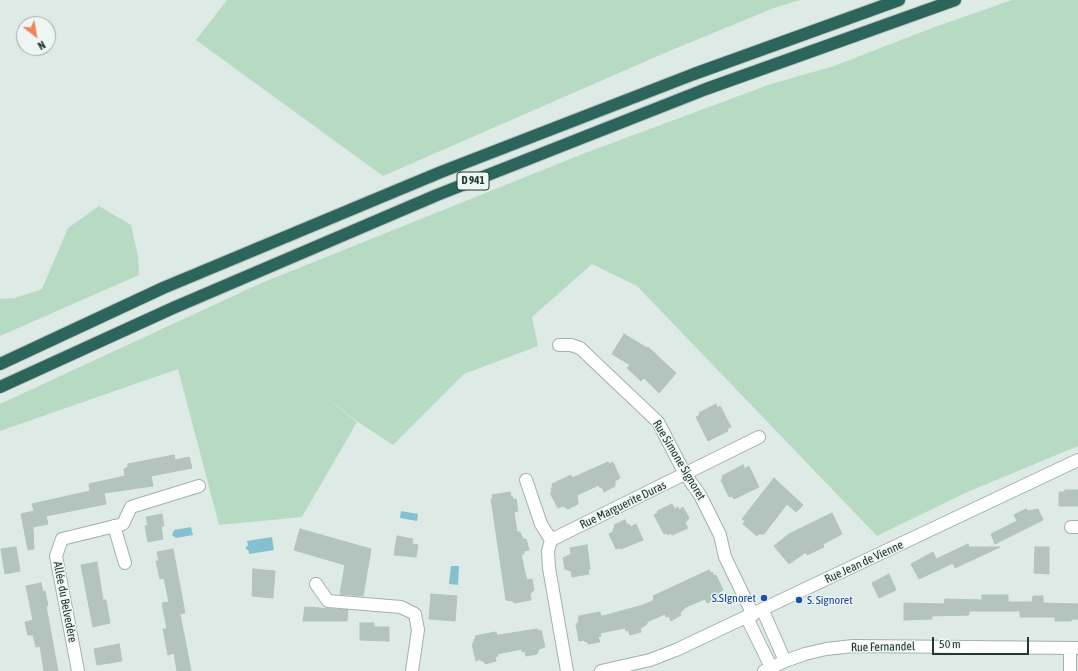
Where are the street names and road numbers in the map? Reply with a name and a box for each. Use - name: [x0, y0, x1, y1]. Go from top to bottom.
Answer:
- road number: D 941: [457, 172, 489, 190]
- street label: Rue Simone Signoret: [649, 417, 709, 503]
- street label: Rue Marguerite Duras: [577, 478, 669, 532]
- street label: Rue Jean de Vienne: [822, 537, 906, 587]
- street label: Allée du Belvedère: [50, 560, 80, 644]
- street label: Rue Fernandel: [851, 639, 915, 655]

